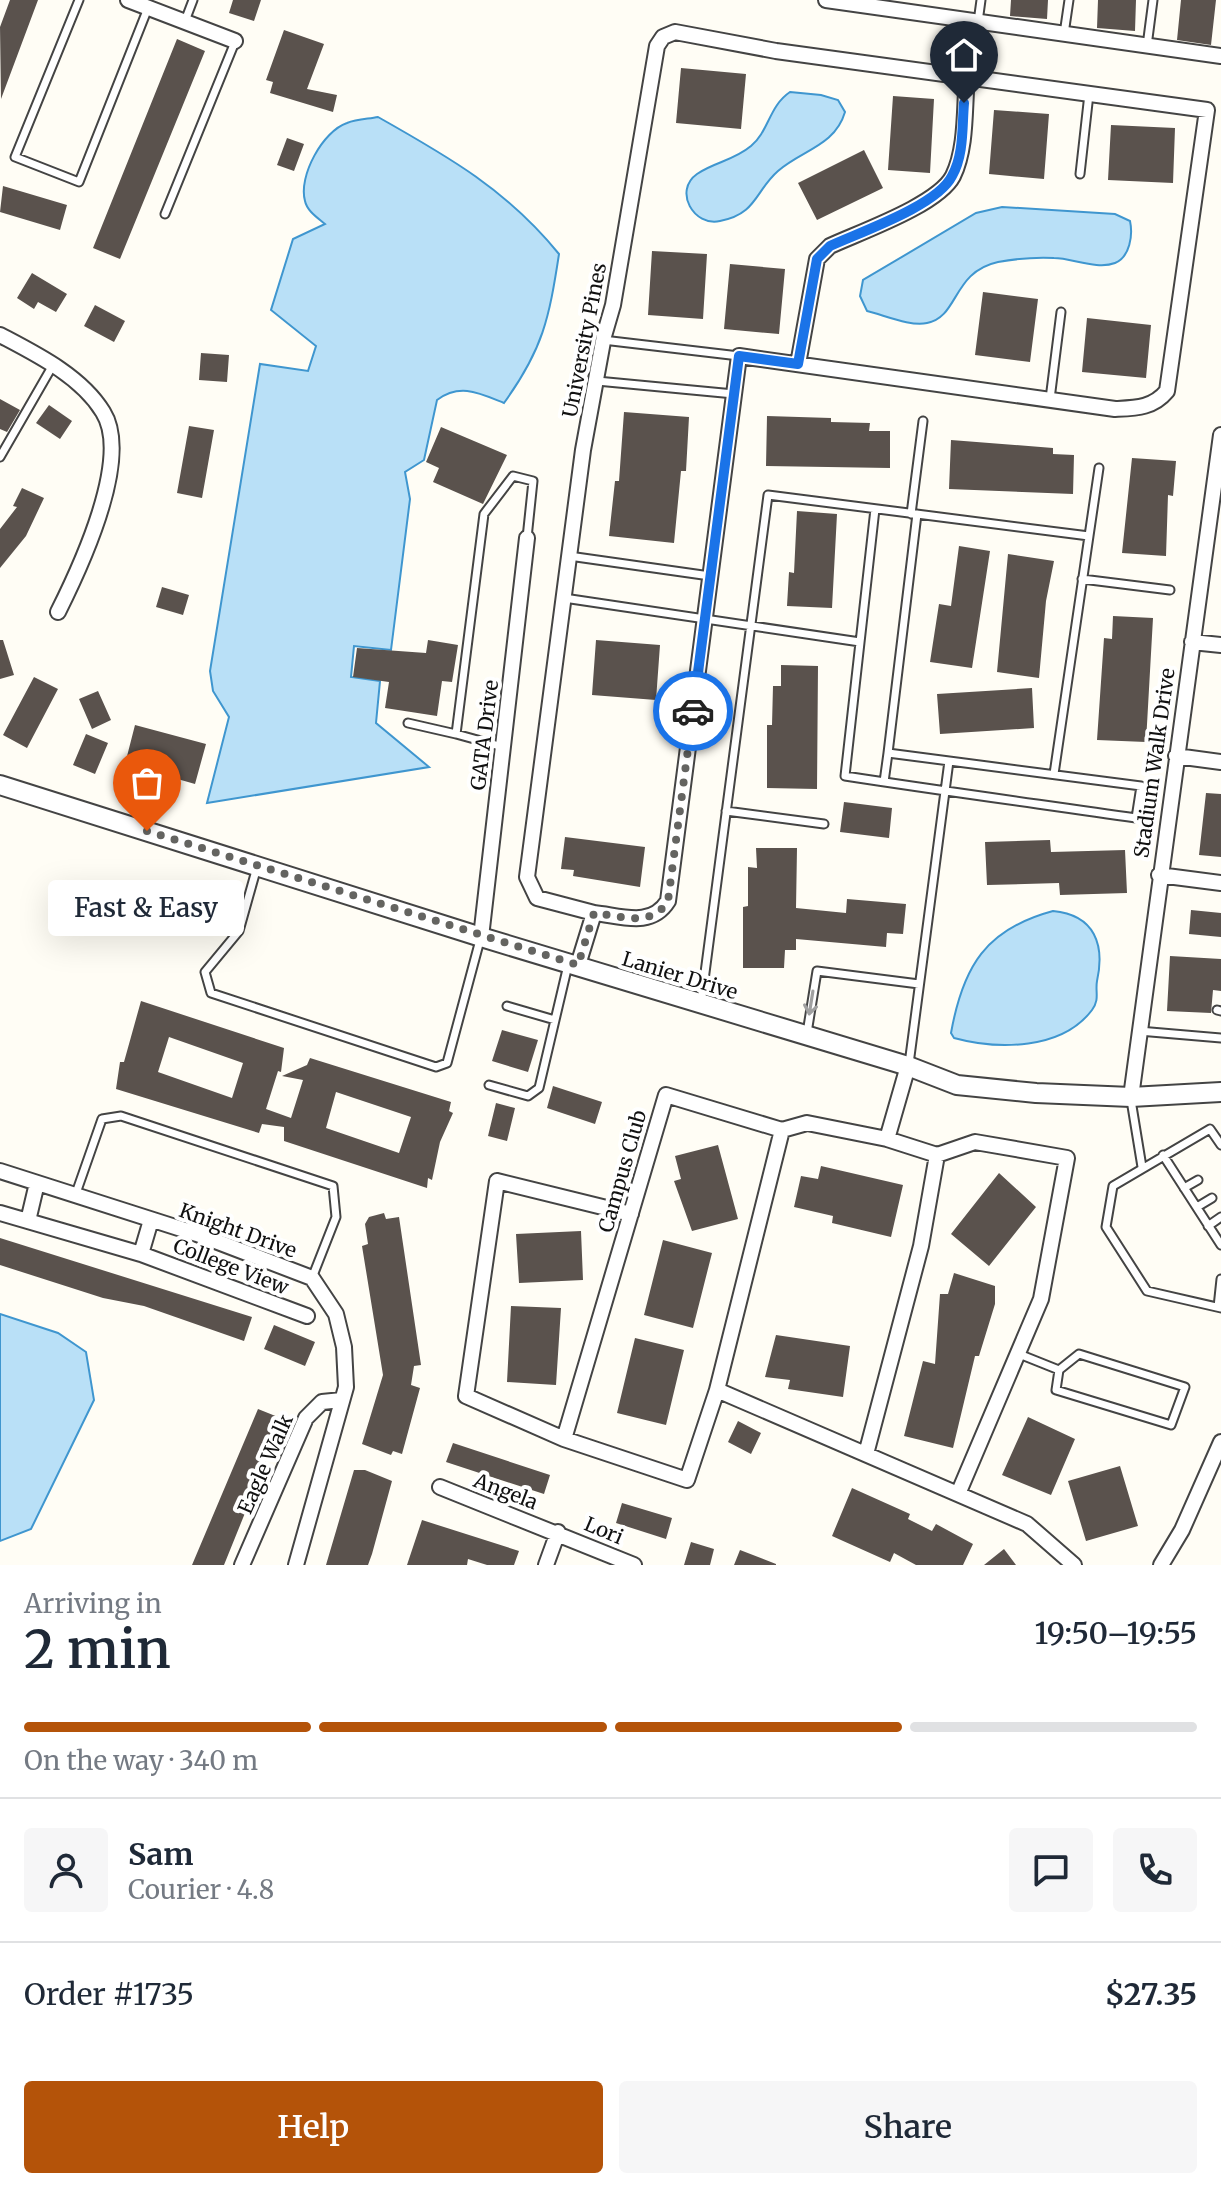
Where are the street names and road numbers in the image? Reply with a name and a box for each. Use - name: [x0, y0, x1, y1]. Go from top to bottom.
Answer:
- street label: University Pines: [557, 260, 611, 420]
- street label: Stadium Walk Drive: [1128, 666, 1180, 860]
- street label: GATA Drive: [465, 678, 503, 792]
- street label: Lanier Drive: [619, 946, 741, 1004]
- street label: Campus Club: [593, 1107, 651, 1235]
- street label: Knight Drive: [176, 1197, 300, 1263]
- street label: College View: [170, 1233, 293, 1300]
- street label: Eagle Walk: [232, 1410, 298, 1518]
- street label: Angela: [470, 1467, 542, 1515]
- street label: Lori: [581, 1511, 627, 1549]

